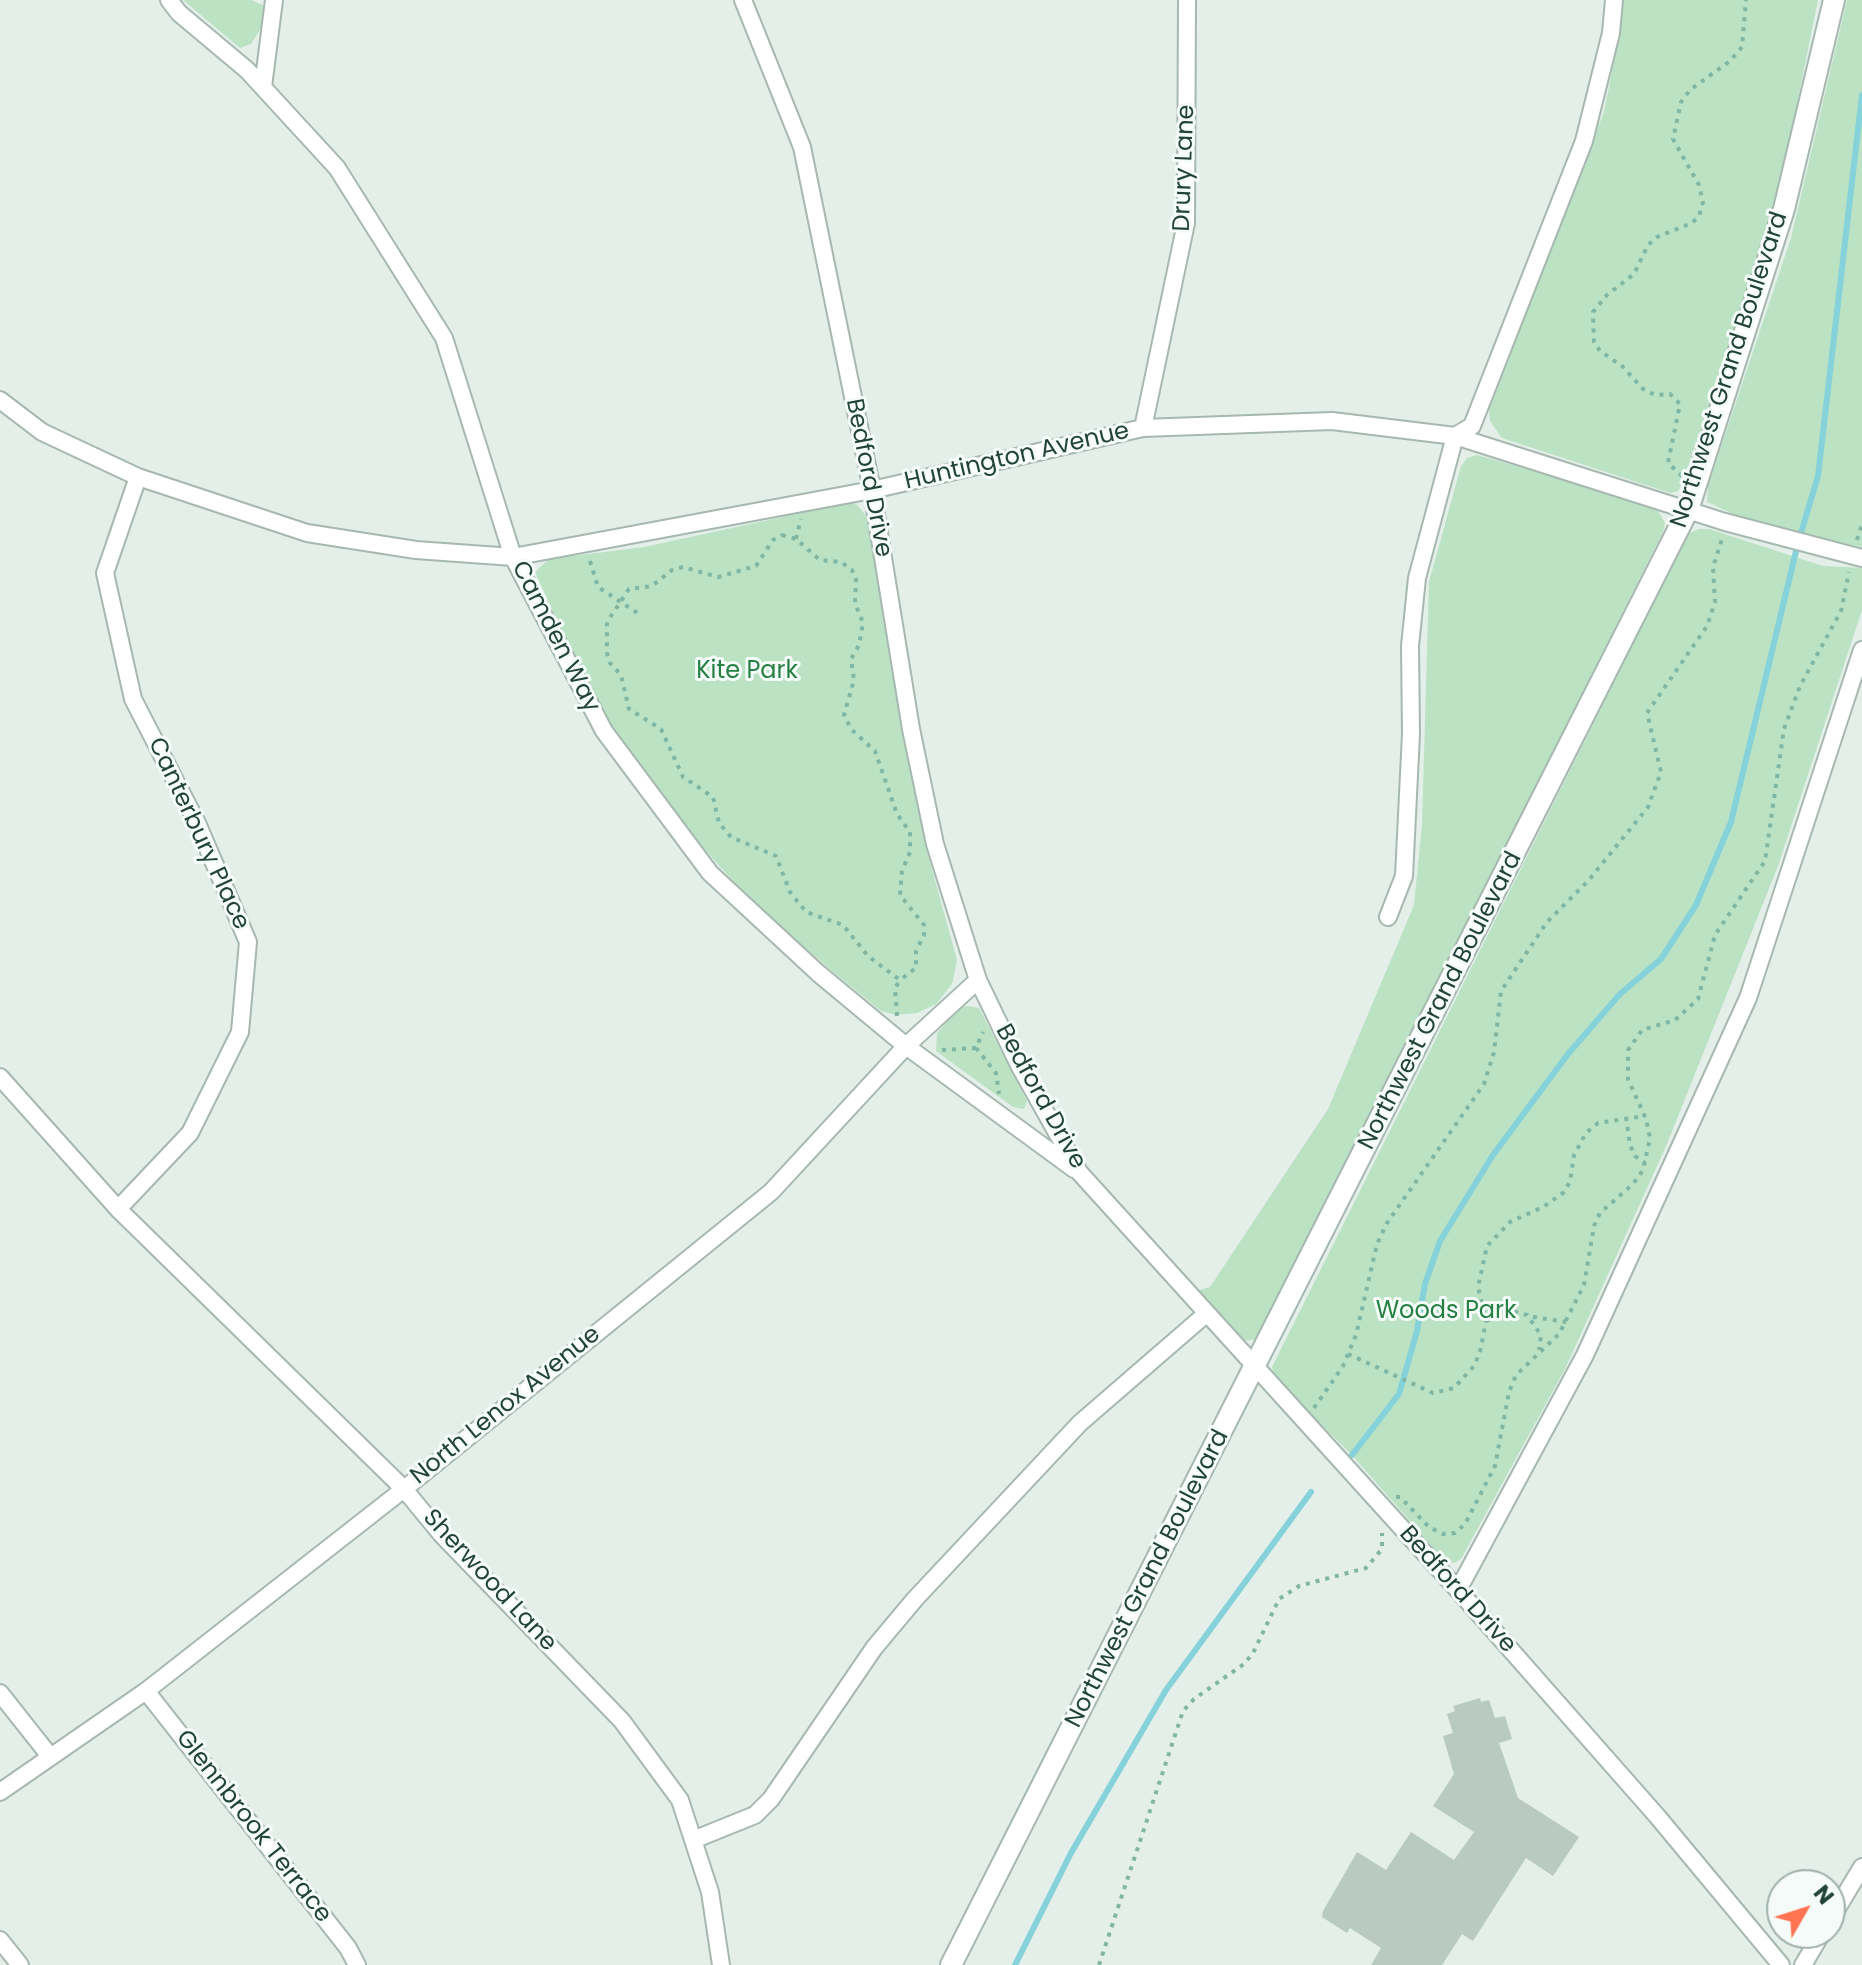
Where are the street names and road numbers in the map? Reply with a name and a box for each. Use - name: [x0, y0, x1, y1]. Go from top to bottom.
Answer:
- street label: Drury Lane: [1168, 104, 1202, 232]
- street label: Northwest Grand Boulevard: [1665, 208, 1795, 532]
- street label: Bedford Drive: [839, 396, 897, 560]
- street label: Huntington Avenue: [902, 417, 1132, 497]
- street label: Camden Way: [505, 557, 605, 717]
- street label: Canterbury Place: [141, 733, 255, 935]
- street label: Northwest Grand Boulevard: [1353, 847, 1529, 1155]
- street label: Bedford Drive: [988, 1020, 1092, 1174]
- street label: North Lenox Avenue: [405, 1321, 607, 1491]
- street label: Northwest Grand Boulevard: [1060, 1425, 1236, 1733]
- street label: Sherwood Lane: [416, 1504, 562, 1658]
- street label: Bedford Drive: [1392, 1521, 1522, 1659]
- street label: Glennbrook Terrace: [169, 1725, 337, 1929]

